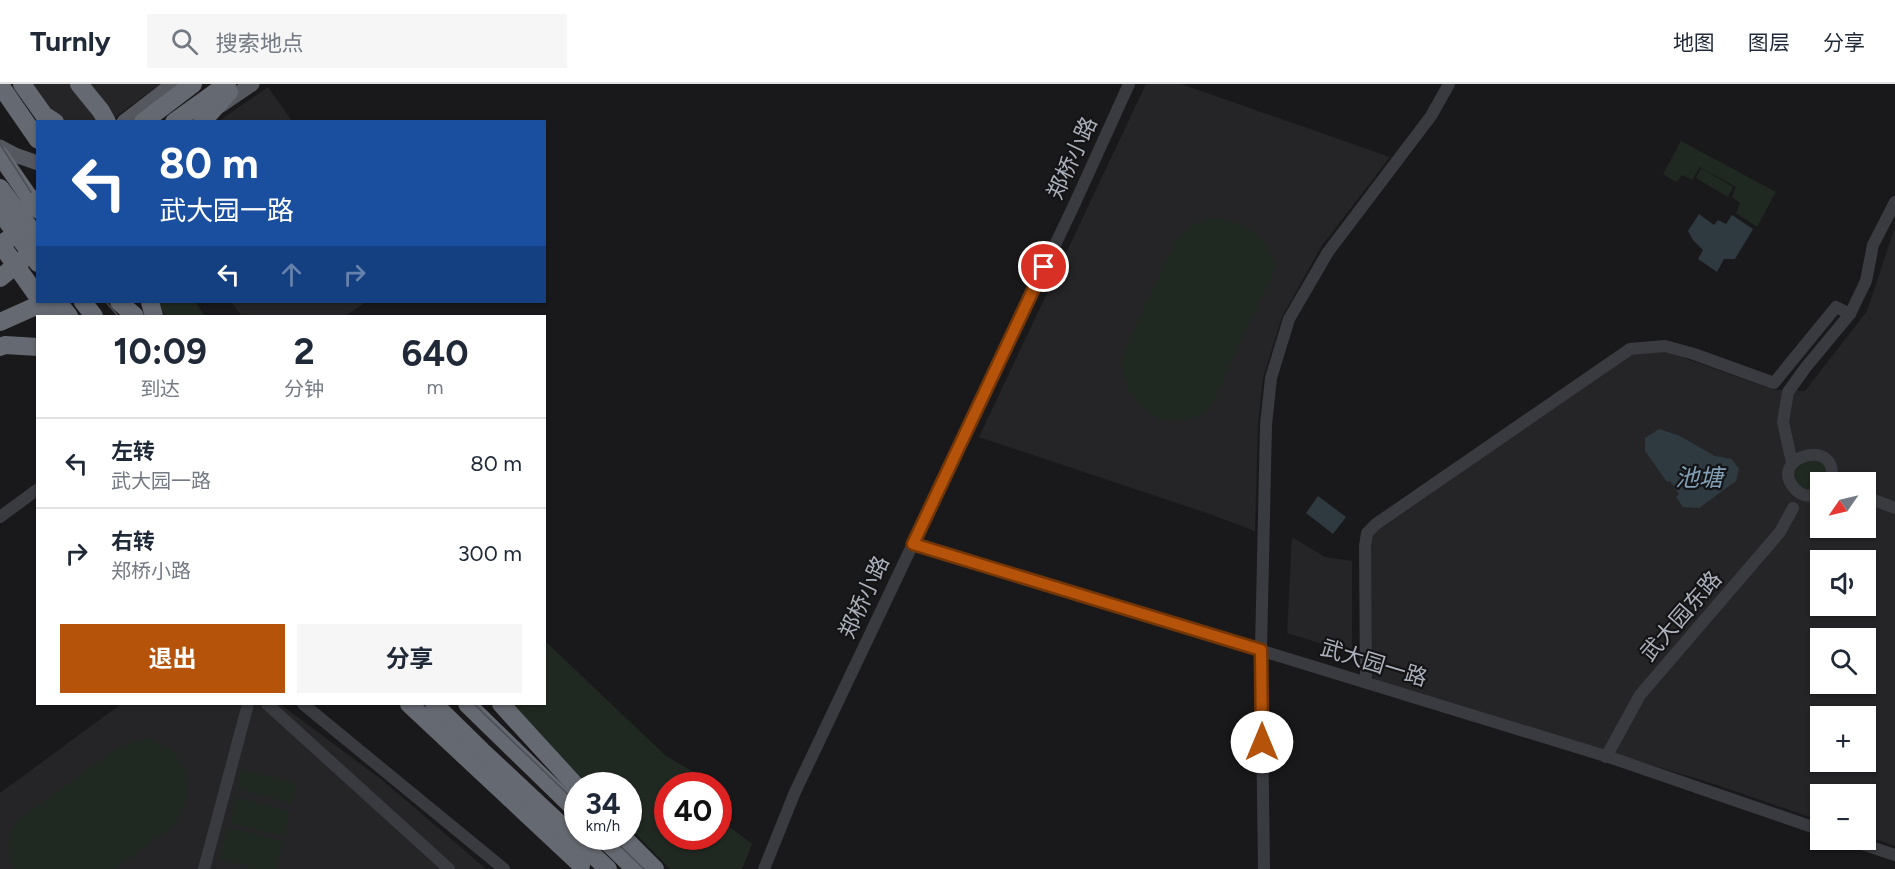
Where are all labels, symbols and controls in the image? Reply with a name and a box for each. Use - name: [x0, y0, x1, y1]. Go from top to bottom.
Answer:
- search box: [147, 14, 567, 68]
- text: Turnly: [30, 24, 111, 58]
- icon: search: [168, 25, 201, 58]
- text: 搜索地点: [216, 30, 304, 57]
- text: 地图: [1673, 30, 1715, 55]
- text: 图层: [1748, 30, 1790, 55]
- text: 分享: [1823, 30, 1865, 55]
- street label: 郑桥小路: [1041, 112, 1103, 204]
- text: 80 m: [159, 138, 259, 189]
- icon: left: [60, 144, 138, 222]
- text: 武大园一路: [159, 194, 294, 227]
- pin: [1018, 241, 1069, 292]
- icon: arrive: [1027, 250, 1060, 283]
- icon: left: [212, 258, 245, 291]
- icon: ahead: [275, 258, 308, 291]
- icon: right: [338, 258, 371, 291]
- text: 10:09: [113, 330, 207, 373]
- text: 2: [294, 330, 315, 373]
- text: 640: [402, 332, 469, 375]
- text: m: [427, 375, 444, 399]
- text: 到达: [140, 377, 180, 401]
- text: 分钟: [284, 377, 324, 401]
- text: 左转: [111, 438, 155, 465]
- icon: left: [60, 447, 93, 480]
- text: 80 m: [470, 450, 522, 477]
- water label: 池塘: [1675, 463, 1727, 492]
- text: 武大园一路: [111, 469, 211, 493]
- north arrow: [1810, 472, 1876, 538]
- map controls: [1810, 472, 1876, 850]
- text: 右转: [111, 528, 155, 555]
- icon: right: [60, 537, 93, 570]
- text: 300 m: [458, 540, 522, 567]
- button: sound: [1810, 550, 1876, 616]
- street label: 郑桥小路: [833, 551, 895, 643]
- text: 郑桥小路: [111, 559, 191, 583]
- street label: 武大园东路: [1635, 566, 1727, 666]
- button: 退出: [60, 624, 285, 693]
- button: 分享: [297, 624, 522, 693]
- button: search: [1810, 628, 1876, 694]
- street label: 武大园一路: [1317, 634, 1431, 692]
- button: +: [1810, 706, 1876, 772]
- position arrow: [1230, 710, 1294, 774]
- speed limit sign: 40: [654, 772, 732, 850]
- button: −: [1810, 784, 1876, 850]
- text: 34: [585, 785, 621, 822]
- text: km/h: [586, 817, 620, 835]

